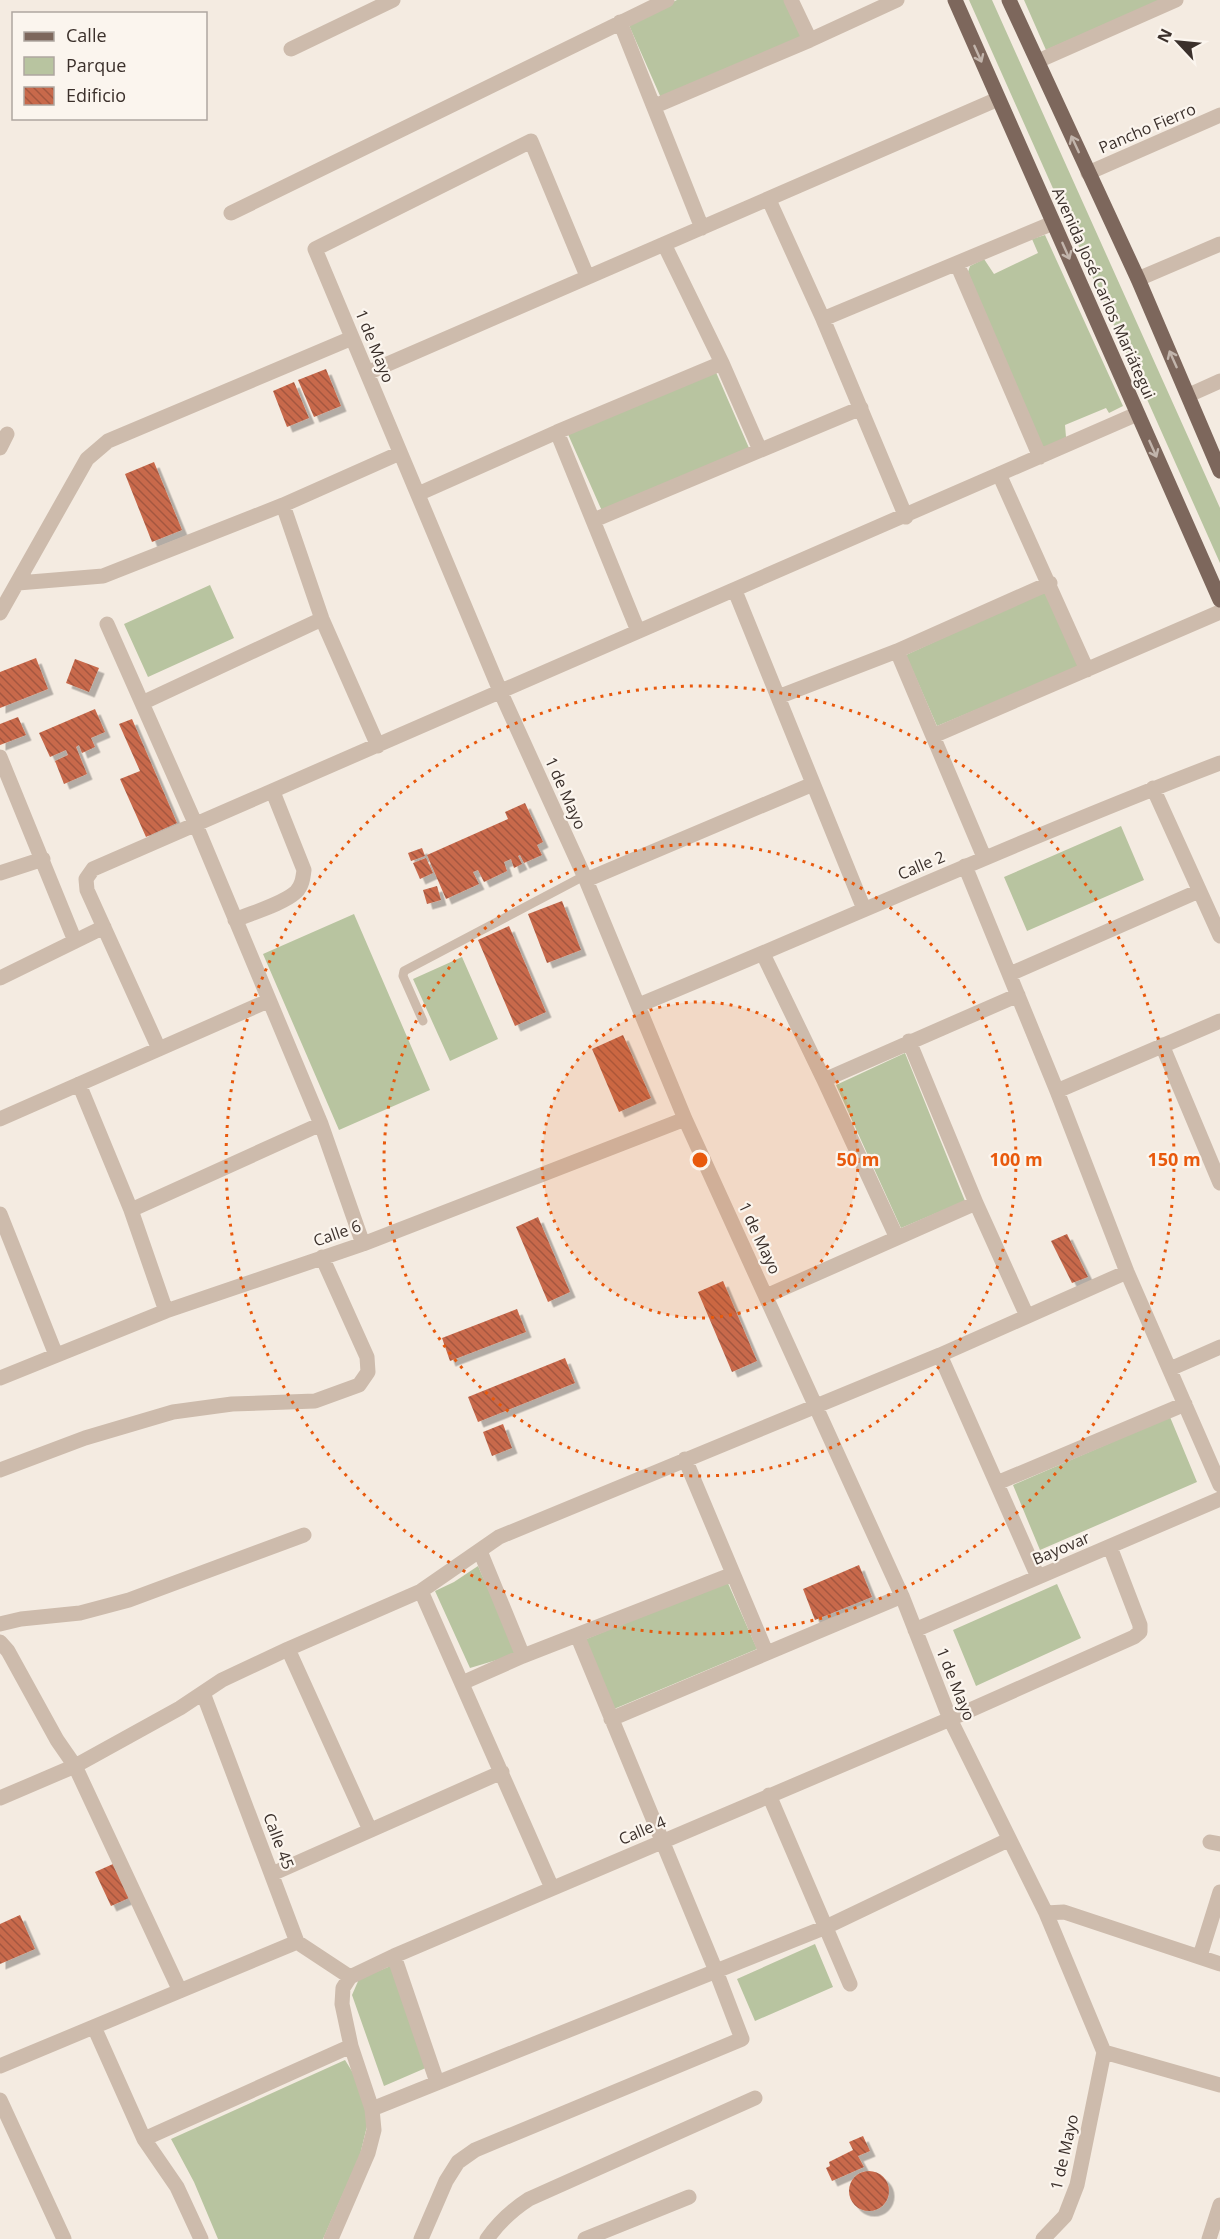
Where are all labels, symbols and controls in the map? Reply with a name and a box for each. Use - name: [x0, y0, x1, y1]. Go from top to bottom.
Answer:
- legend: [12, 12, 207, 120]
- north arrow: [1148, 12, 1208, 72]
- text: Calle: [66, 23, 107, 47]
- text: N: [1152, 25, 1177, 46]
- one-way arrow: [973, 44, 984, 62]
- text: Parque: [66, 53, 126, 77]
- text: Edificio: [66, 83, 126, 107]
- street label: Pancho Fierro: [1095, 98, 1199, 158]
- one-way arrow: [1069, 135, 1081, 153]
- street label: Avenida José Carlos Mariátegui: [1047, 184, 1161, 402]
- one-way arrow: [1060, 242, 1072, 260]
- street label: 1 de Mayo: [350, 306, 400, 386]
- one-way arrow: [1167, 351, 1178, 369]
- one-way arrow: [1147, 439, 1159, 457]
- street label: 1 de Mayo: [540, 753, 592, 833]
- street label: Calle 2: [894, 845, 948, 885]
- text: 50 m: [837, 1147, 879, 1171]
- text: 100 m: [989, 1147, 1043, 1171]
- text: 150 m: [1147, 1147, 1201, 1171]
- centre of rings: [690, 1150, 710, 1170]
- street label: 1 de Mayo: [734, 1198, 786, 1278]
- street label: Calle 6: [310, 1215, 364, 1251]
- street label: Bayovar: [1029, 1526, 1093, 1570]
- street label: 1 de Mayo: [931, 1644, 981, 1724]
- street label: Calle 45: [258, 1810, 300, 1872]
- street label: Calle 4: [615, 1810, 669, 1850]
- street label: 1 de Mayo: [1045, 2112, 1083, 2192]

